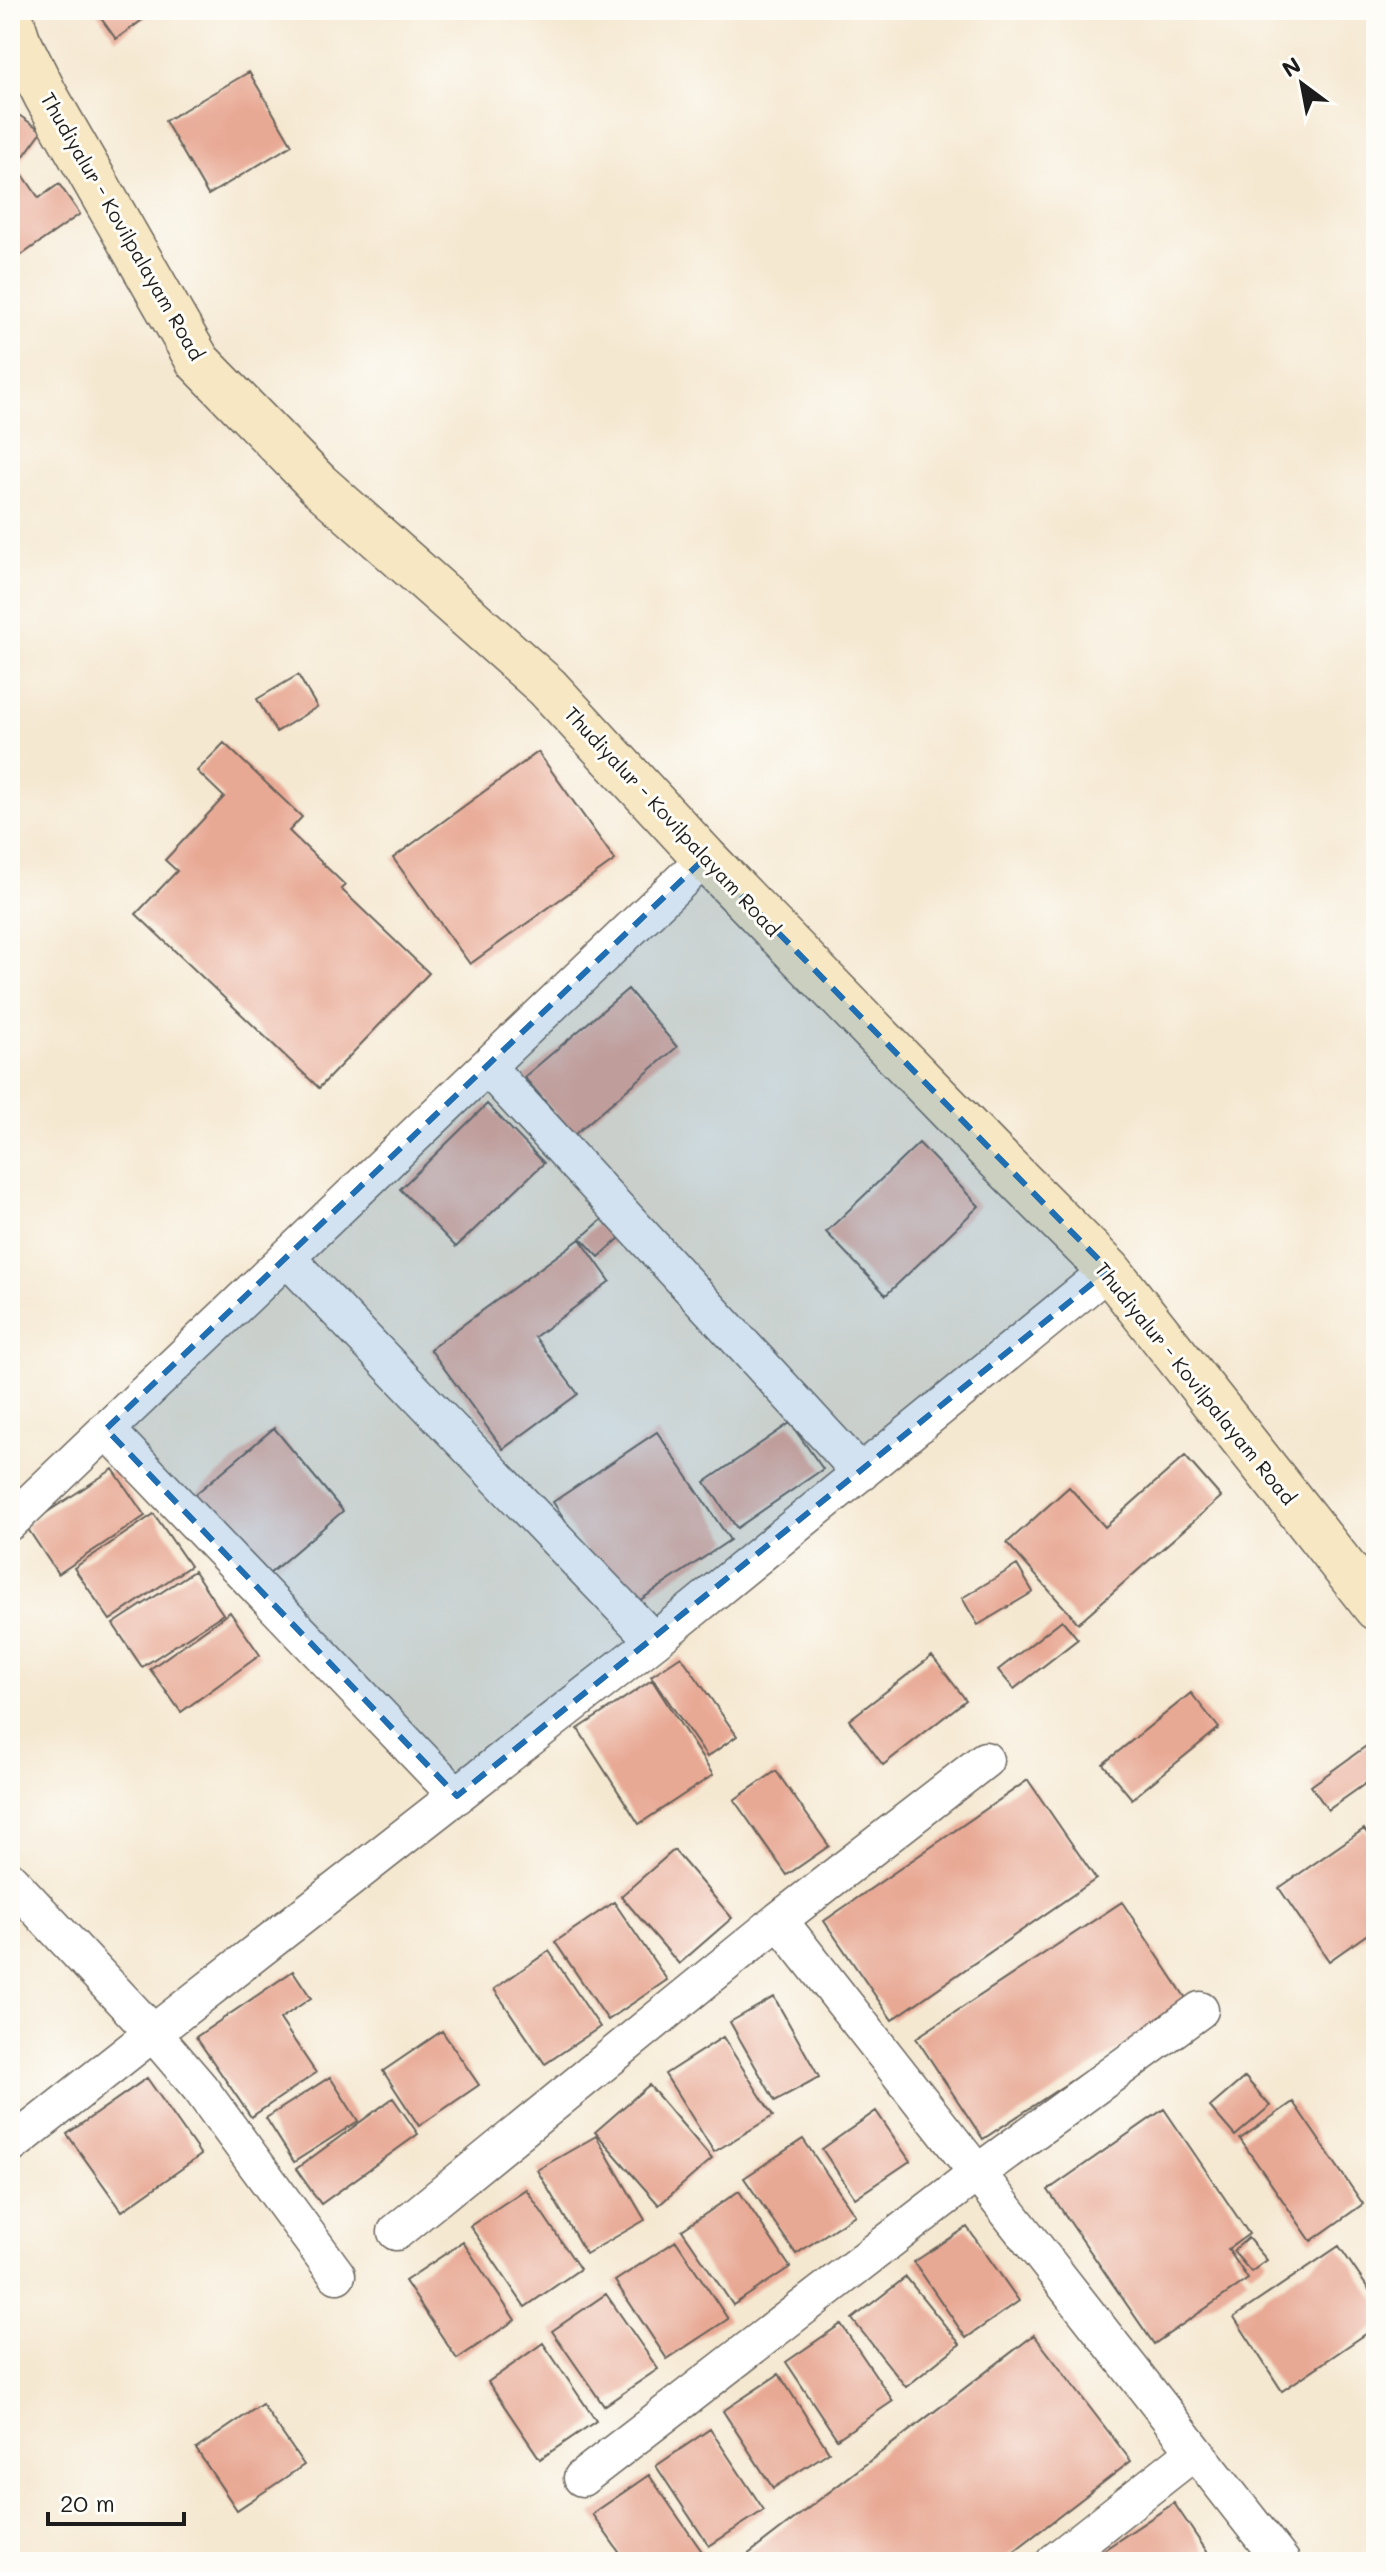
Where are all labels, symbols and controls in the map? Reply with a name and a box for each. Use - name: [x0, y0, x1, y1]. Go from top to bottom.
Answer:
- north arrow: [1262, 44, 1342, 124]
- text: N: [1276, 50, 1306, 83]
- street label: Thudiyalur - Kovilpalayam Road: [35, 87, 211, 365]
- street label: Thudiyalur - Kovilpalayam Road: [559, 700, 787, 942]
- street label: Thudiyalur - Kovilpalayam Road: [1090, 1256, 1302, 1510]
- scale bar: [48, 2476, 184, 2526]
- text: 20 m: [60, 2487, 115, 2518]

